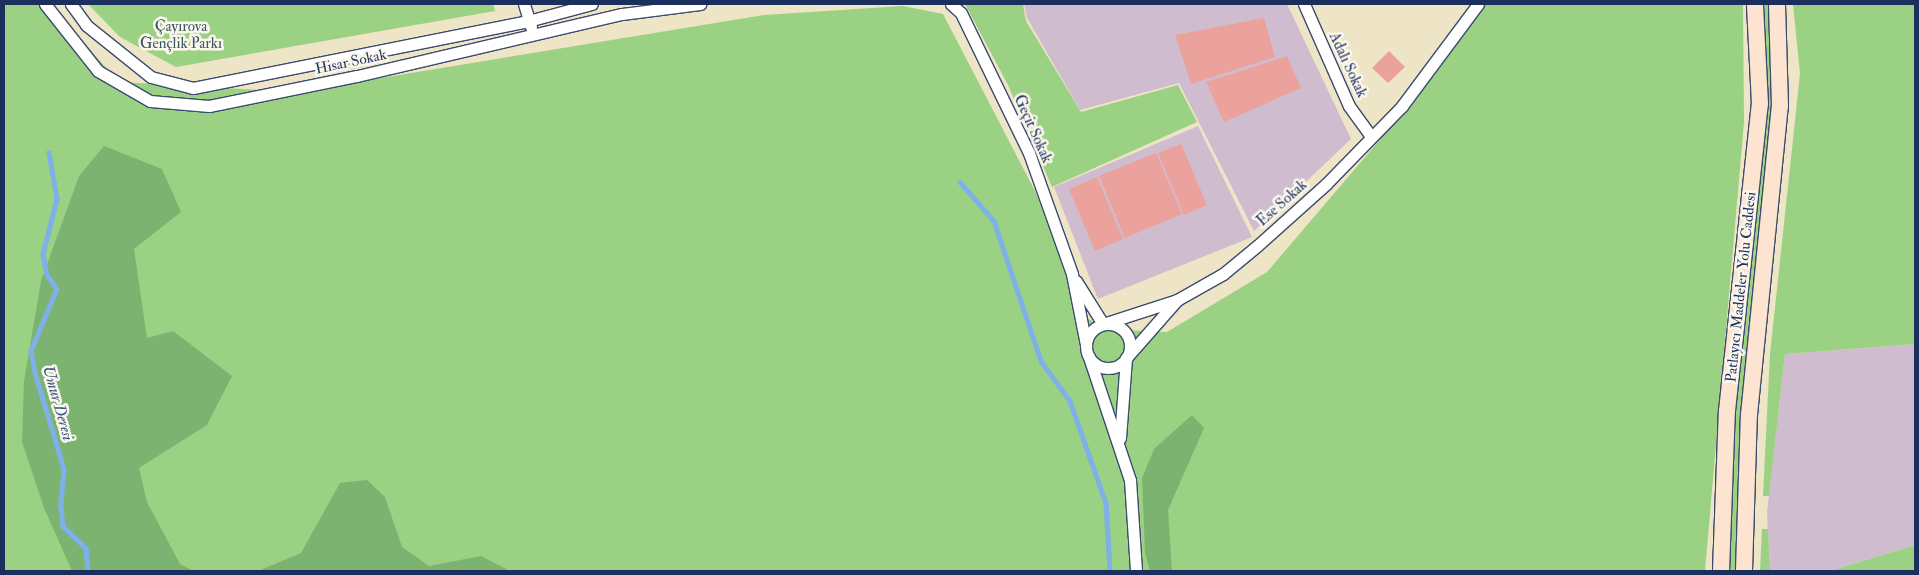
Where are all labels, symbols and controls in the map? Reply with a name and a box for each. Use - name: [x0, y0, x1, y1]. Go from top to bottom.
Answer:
- park label: Çayırova Gençlik Parkı: [140, 17, 222, 52]
- street label: Adalı Sokak: [1325, 29, 1371, 101]
- street label: Hisar Sokak: [314, 46, 388, 78]
- street label: Geçit Sokak: [1010, 92, 1056, 166]
- street label: Ese Sokak: [1253, 176, 1311, 230]
- street label: Patlayıcı Maddeler Yolu Caddesi: [1722, 191, 1760, 383]
- water label: Umur Deresi: [38, 363, 78, 443]

